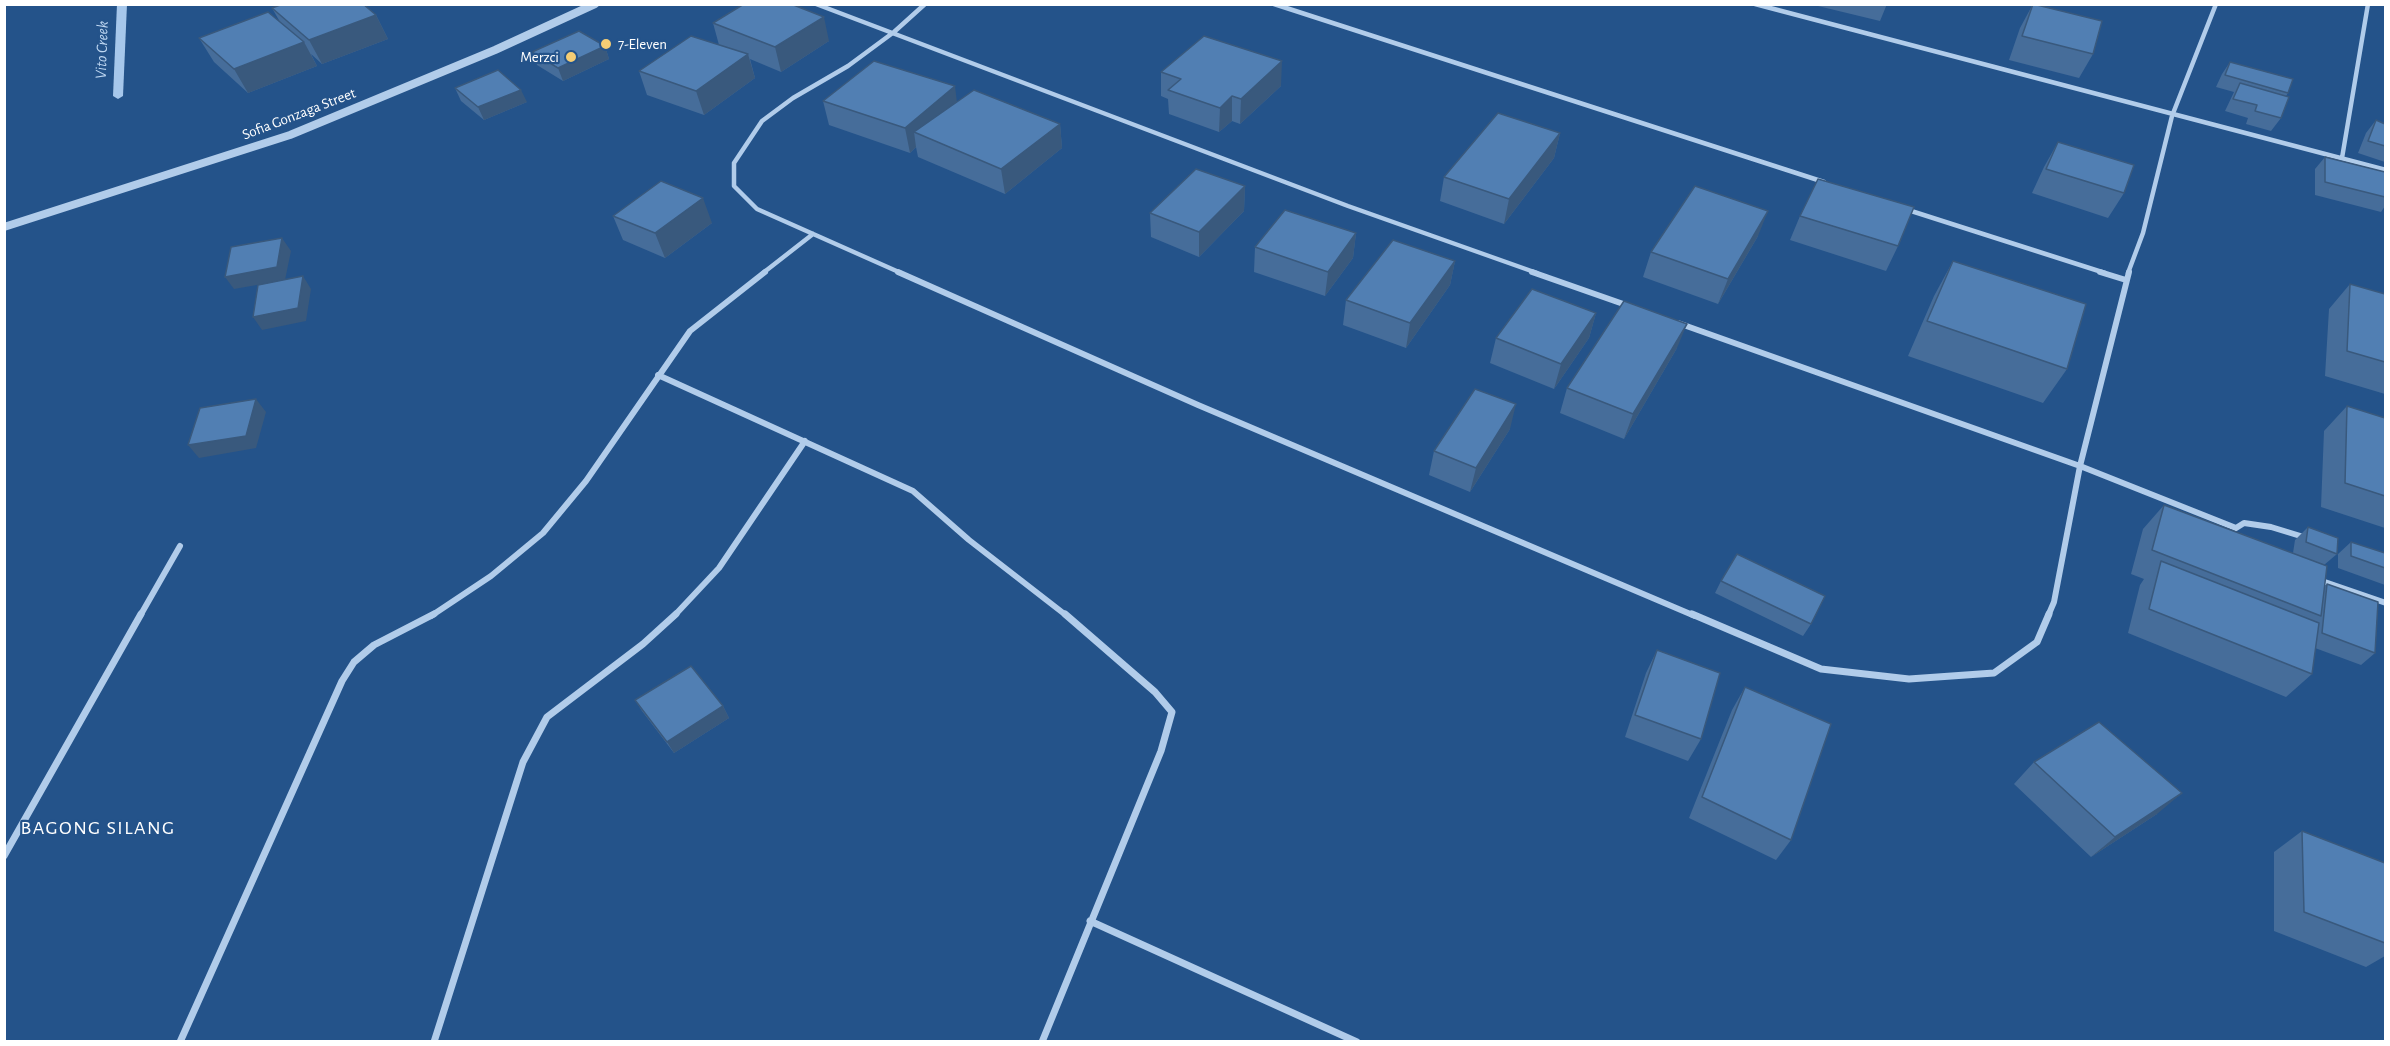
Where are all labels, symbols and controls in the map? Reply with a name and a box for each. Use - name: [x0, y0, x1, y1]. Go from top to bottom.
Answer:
- water label: Vito Creek: [91, 20, 113, 80]
- place label: 7-Eleven: [618, 35, 667, 53]
- marker: 7-Eleven: [599, 37, 613, 51]
- place label: Merzci: [520, 48, 559, 66]
- marker: Merzci: [564, 50, 578, 64]
- street label: Sofia Gonzaga Street: [240, 84, 358, 144]
- district label: BAGONG SILANG: [21, 816, 175, 840]

